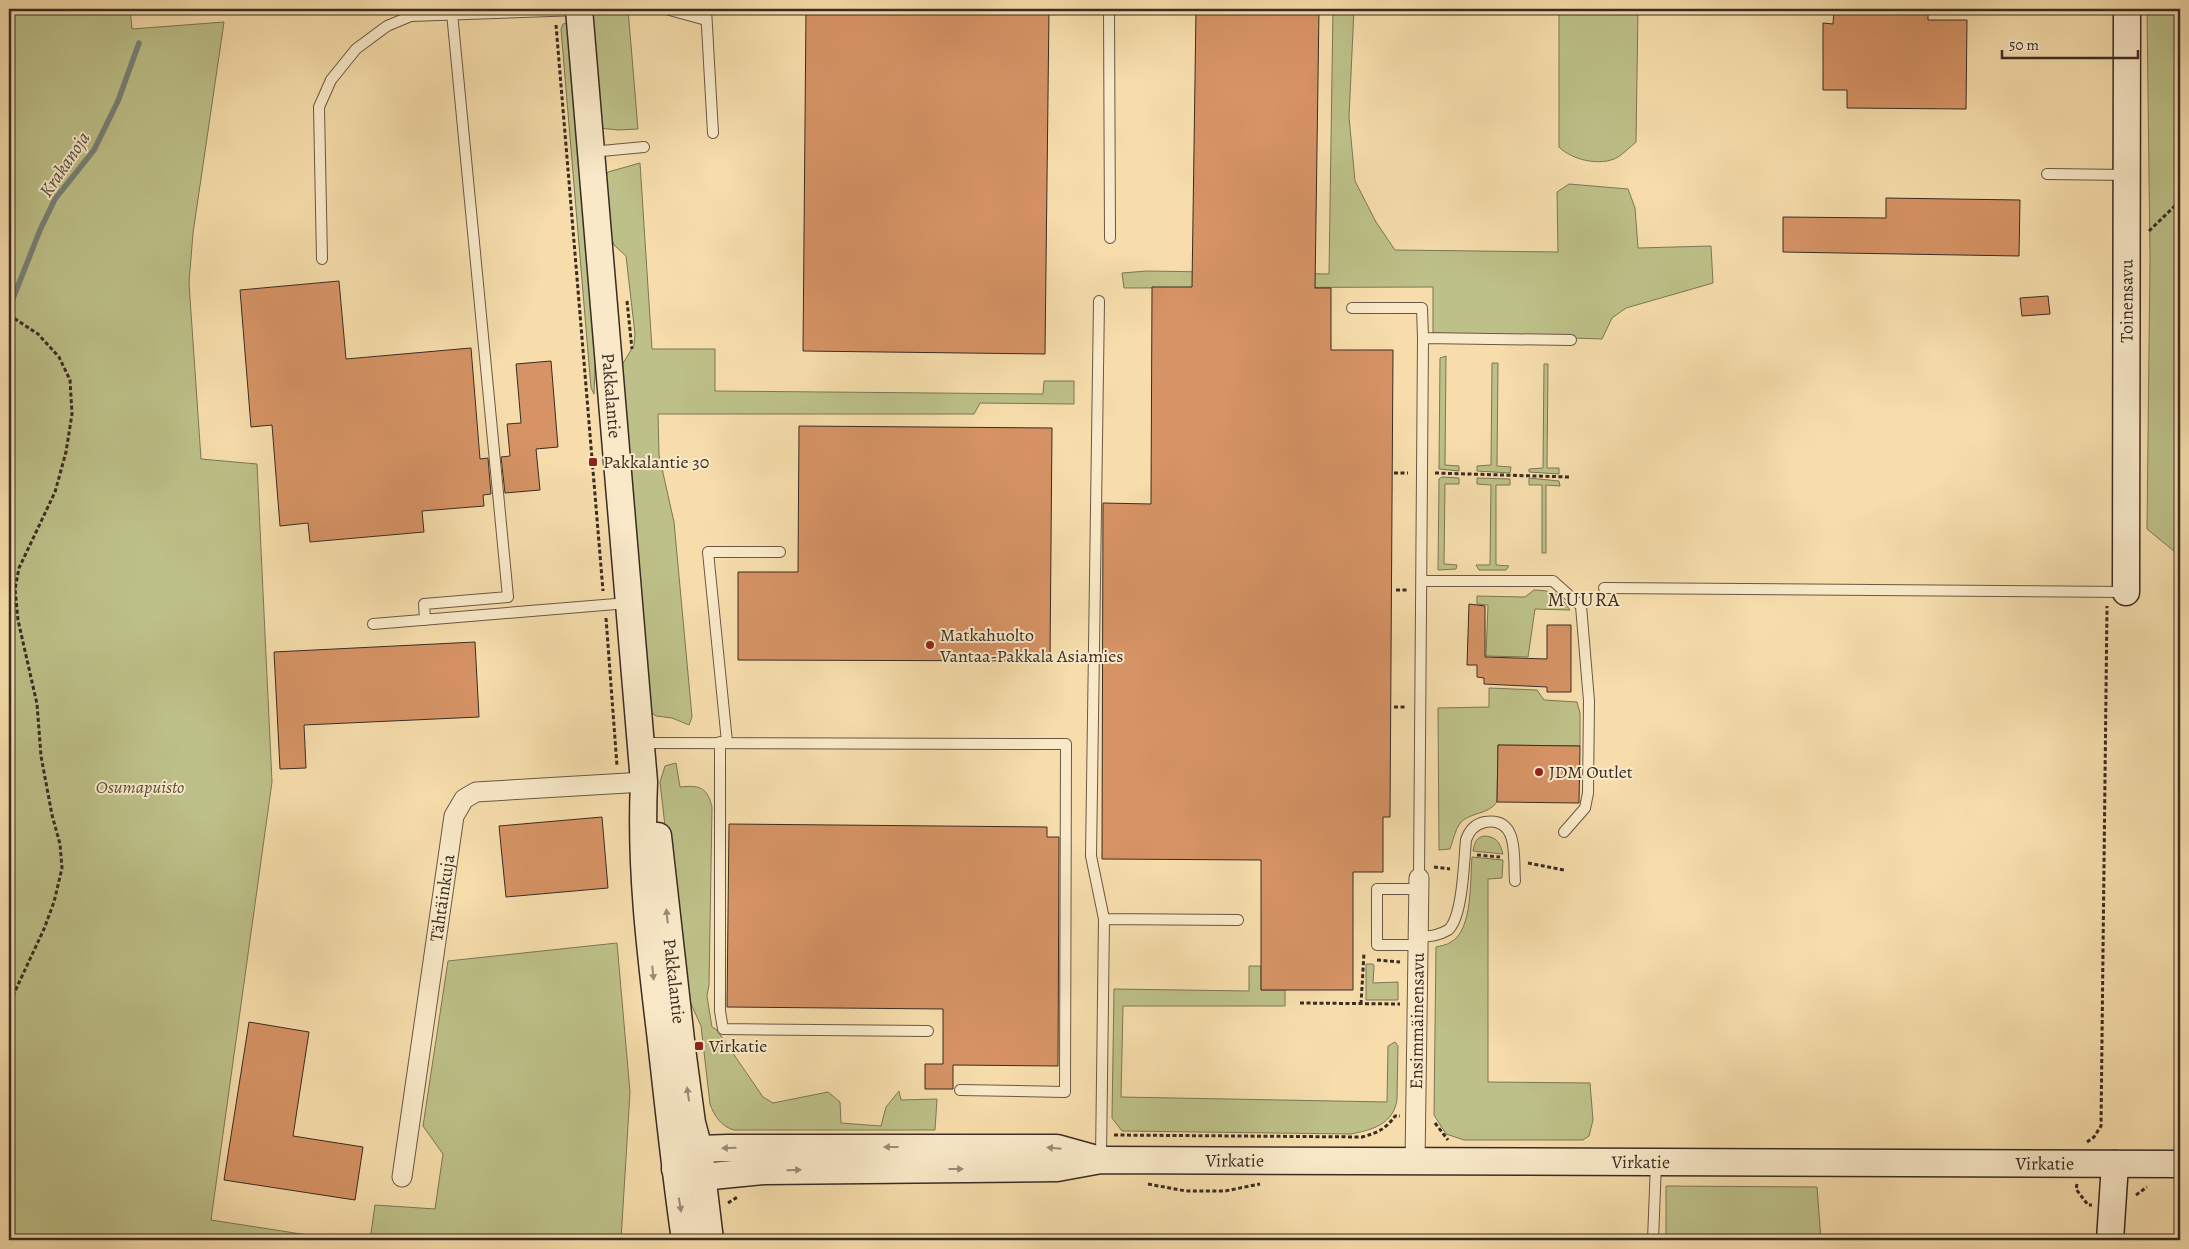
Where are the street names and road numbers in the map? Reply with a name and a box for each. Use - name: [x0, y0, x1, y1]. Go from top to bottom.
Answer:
- street label: Toinensavu: [2114, 259, 2139, 343]
- street label: Pakkalantie: [596, 352, 627, 439]
- street label: Tähtäinkuja: [424, 852, 460, 943]
- street label: Pakkalantie: [658, 937, 691, 1025]
- street label: Ensimmäinensavu: [1404, 952, 1430, 1089]
- street label: Virkatie: [1205, 1148, 1264, 1173]
- street label: Virkatie: [1611, 1150, 1670, 1174]
- street label: Virkatie: [2015, 1151, 2074, 1176]

